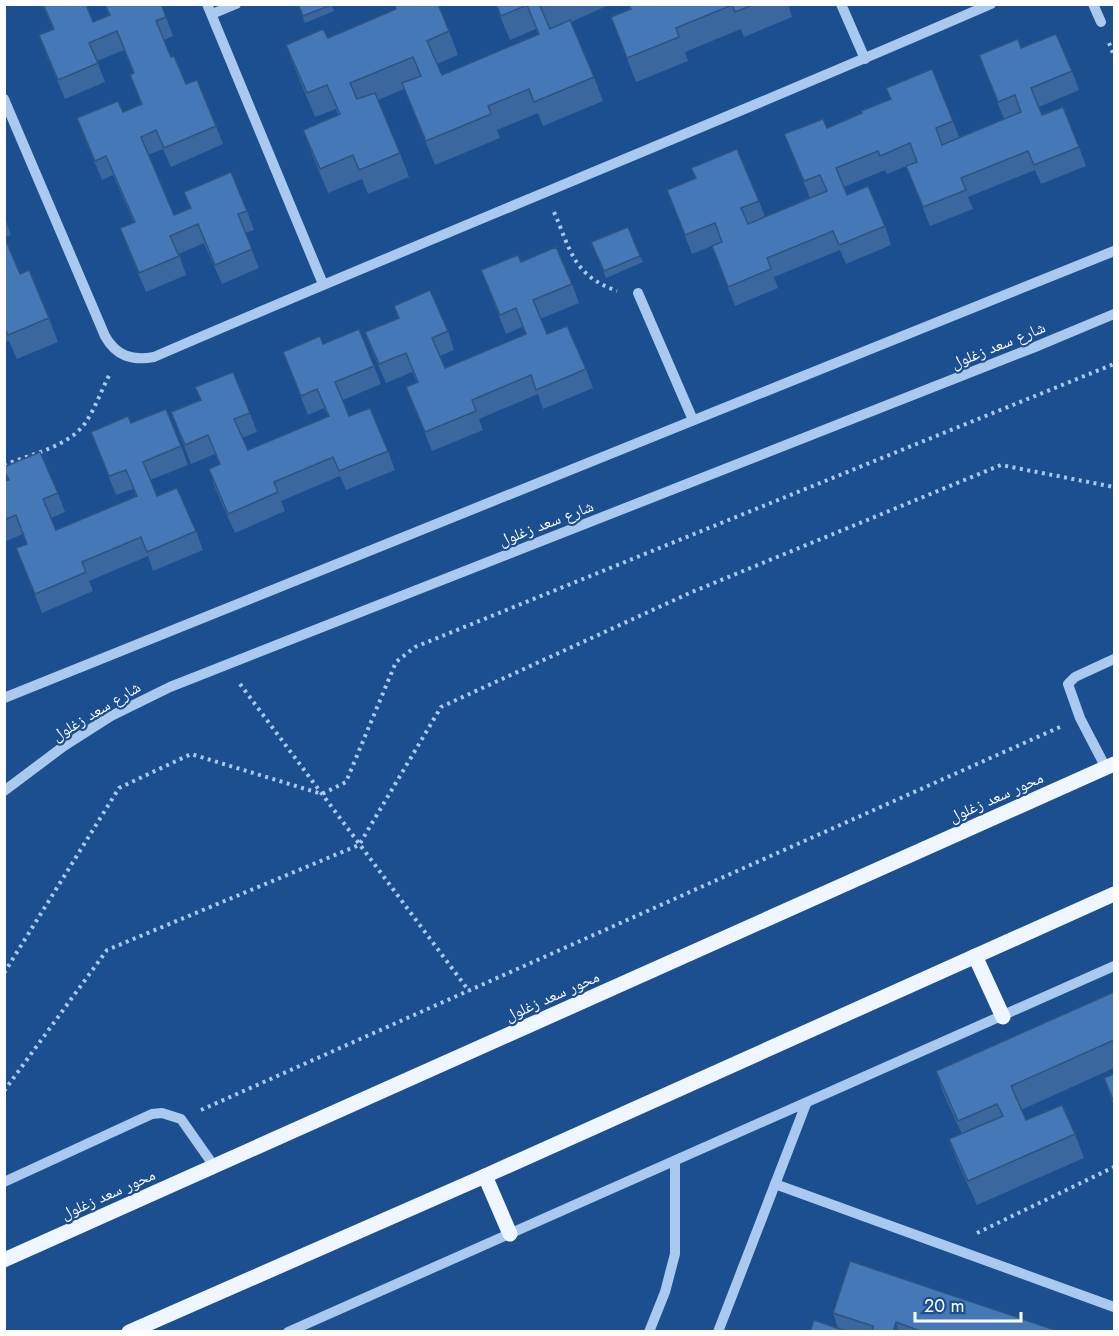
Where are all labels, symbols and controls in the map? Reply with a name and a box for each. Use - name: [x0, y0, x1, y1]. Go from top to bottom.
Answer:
- street label: شارع سعد زغلول: [947, 316, 1049, 374]
- street label: شارع سعد زغلول: [495, 494, 597, 552]
- street label: شارع سعد زغلول: [47, 675, 145, 747]
- street label: محور سعد زغلول: [945, 766, 1047, 828]
- street label: محور سعد زغلول: [501, 965, 603, 1027]
- street label: محور سعد زغلول: [57, 1163, 159, 1225]
- scale bar: [915, 1285, 1022, 1323]
- text: 20 m: [924, 1293, 964, 1319]

